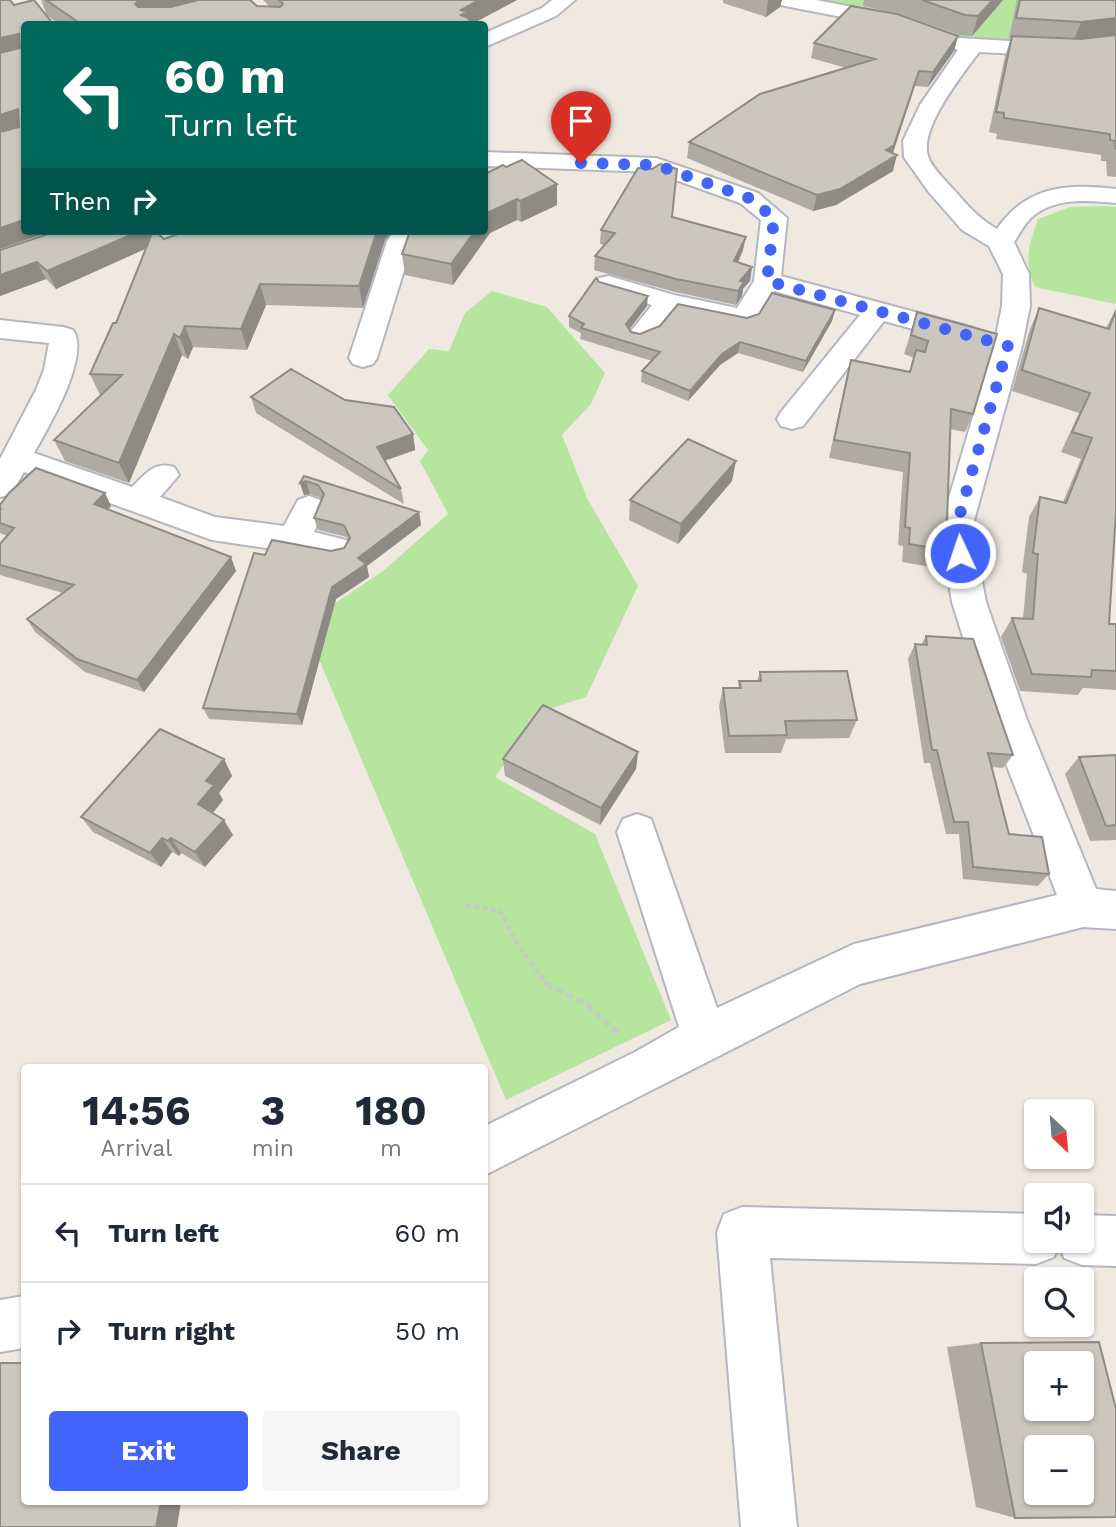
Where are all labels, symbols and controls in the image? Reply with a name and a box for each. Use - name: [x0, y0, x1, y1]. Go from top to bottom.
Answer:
- text: 60 m: [164, 47, 286, 105]
- icon: left: [49, 49, 140, 140]
- pin: [551, 91, 611, 163]
- icon: arrive: [562, 102, 600, 140]
- text: Turn left: [164, 106, 297, 144]
- icon: right: [125, 182, 163, 220]
- text: Then: [49, 186, 111, 216]
- position arrow: [923, 516, 997, 590]
- text: 14:56: [82, 1086, 191, 1135]
- text: 3: [260, 1086, 285, 1135]
- text: 180: [355, 1086, 427, 1135]
- north arrow: [1024, 1099, 1094, 1169]
- map controls: [1024, 1099, 1094, 1505]
- text: Arrival: [100, 1135, 172, 1162]
- text: min: [252, 1135, 294, 1162]
- text: m: [380, 1135, 402, 1162]
- button: sound: [1024, 1183, 1094, 1253]
- icon: left: [49, 1214, 87, 1252]
- text: Turn left: [108, 1218, 219, 1248]
- text: 60 m: [394, 1218, 460, 1248]
- button: search: [1024, 1267, 1094, 1337]
- icon: right: [49, 1312, 87, 1350]
- text: Turn right: [108, 1316, 235, 1346]
- text: 50 m: [395, 1316, 460, 1346]
- button: +: [1024, 1351, 1094, 1421]
- button: Exit: [49, 1411, 248, 1491]
- button: Share: [262, 1411, 460, 1491]
- button: −: [1024, 1435, 1094, 1505]

